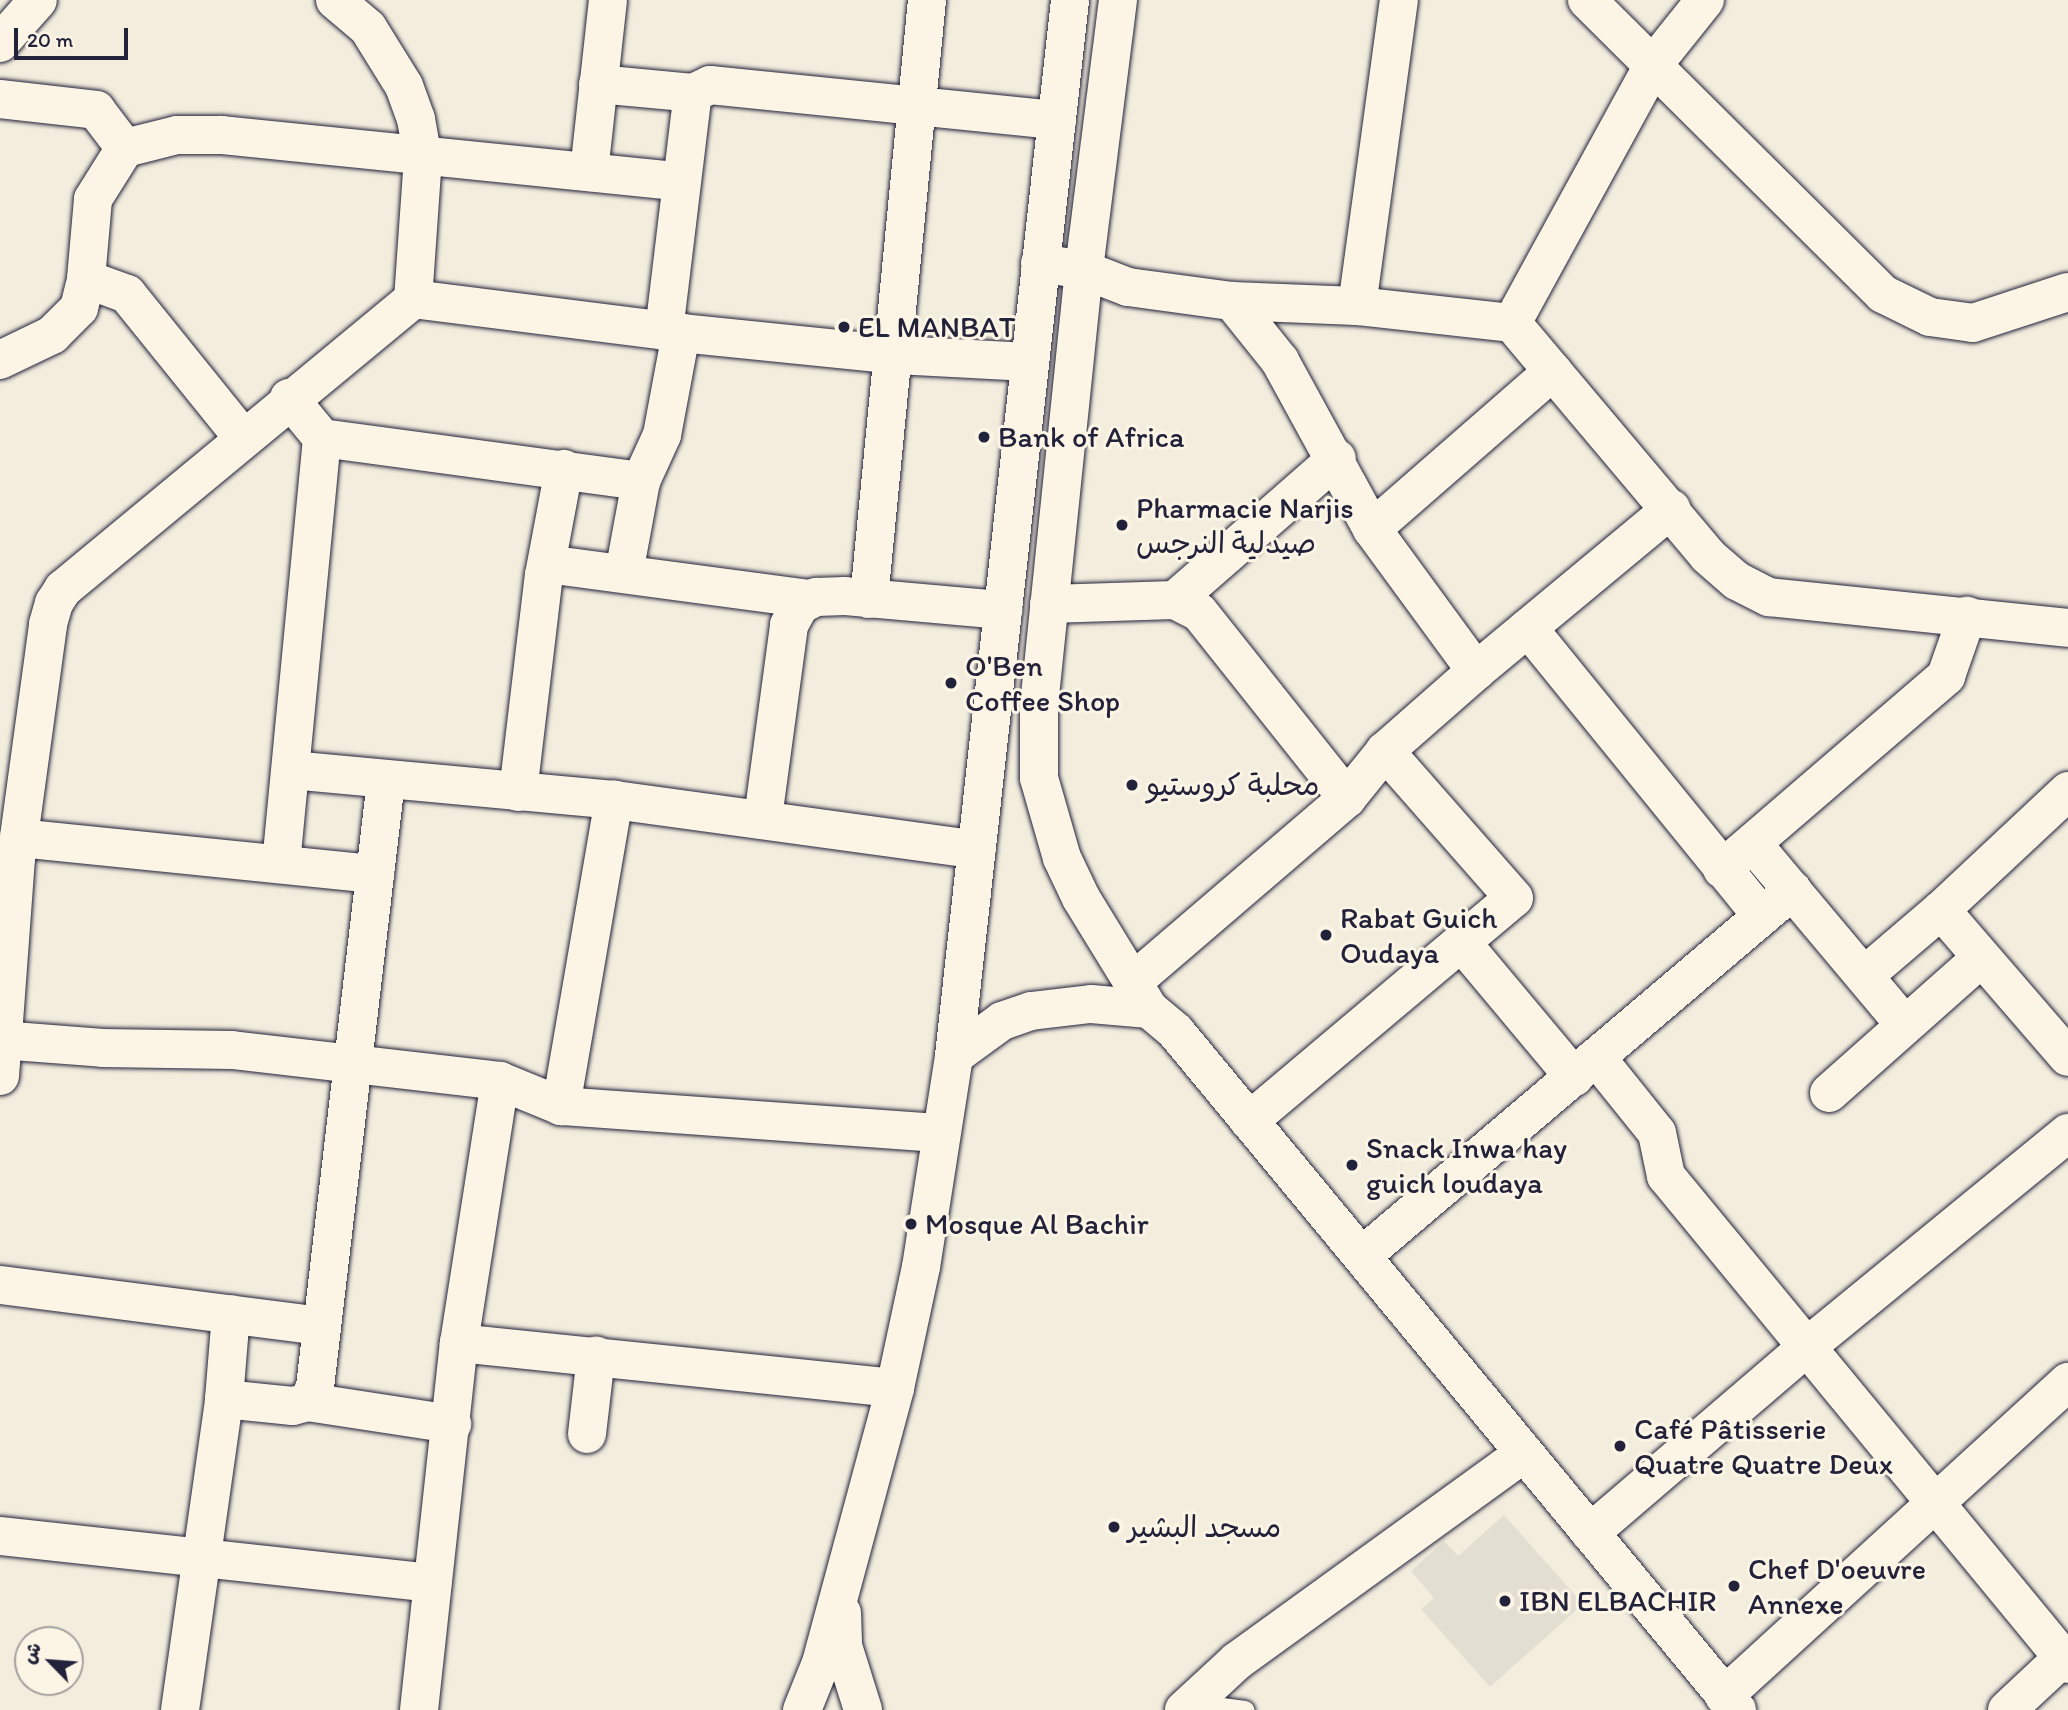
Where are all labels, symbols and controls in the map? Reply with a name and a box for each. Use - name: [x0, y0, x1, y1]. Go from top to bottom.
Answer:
- scale bar: [18, 14, 131, 58]
- text: 20 m: [27, 27, 73, 52]
- place label: EL MANBAT: [858, 309, 1015, 345]
- marker: EL MANBAT: [836, 319, 852, 335]
- place label: Bank of Africa: [998, 419, 1184, 455]
- marker: Bank of Africa: [976, 429, 992, 445]
- place label: Pharmacie Narjis صيدلية النرجس: [1136, 490, 1355, 560]
- marker: Pharmacie Narjis صيدلية النرجس: [1114, 517, 1130, 533]
- place label: O'Ben Coffee Shop: [965, 648, 1120, 718]
- marker: O'Ben Coffee Shop: [943, 675, 959, 691]
- place label: محلبة كروستيو: [1146, 767, 1319, 803]
- marker: محلبة كروستيو: [1124, 777, 1140, 793]
- place label: Rabat Guich Oudaya: [1340, 900, 1496, 970]
- marker: Rabat Guich Oudaya: [1318, 927, 1334, 943]
- place label: Snack Inwa hay guich loudaya: [1366, 1130, 1568, 1200]
- marker: Snack Inwa hay guich loudaya: [1344, 1157, 1360, 1173]
- place label: Mosque Al Bachir: [925, 1206, 1149, 1242]
- marker: Mosque Al Bachir: [903, 1216, 919, 1232]
- place label: Café Pâtisserie Quatre Quatre Deux: [1634, 1411, 1893, 1482]
- marker: Café Pâtisserie Quatre Quatre Deux: [1612, 1438, 1628, 1454]
- place label: مسجد البشير: [1128, 1509, 1281, 1545]
- marker: مسجد البشير: [1106, 1519, 1122, 1535]
- place label: Chef D'oeuvre Annexe: [1748, 1551, 1927, 1622]
- marker: Chef D'oeuvre Annexe: [1726, 1578, 1742, 1594]
- place label: IBN ELBACHIR: [1519, 1583, 1716, 1619]
- marker: IBN ELBACHIR: [1497, 1593, 1513, 1609]
- north arrow: [14, 1626, 84, 1696]
- text: ش: [16, 1638, 46, 1667]

